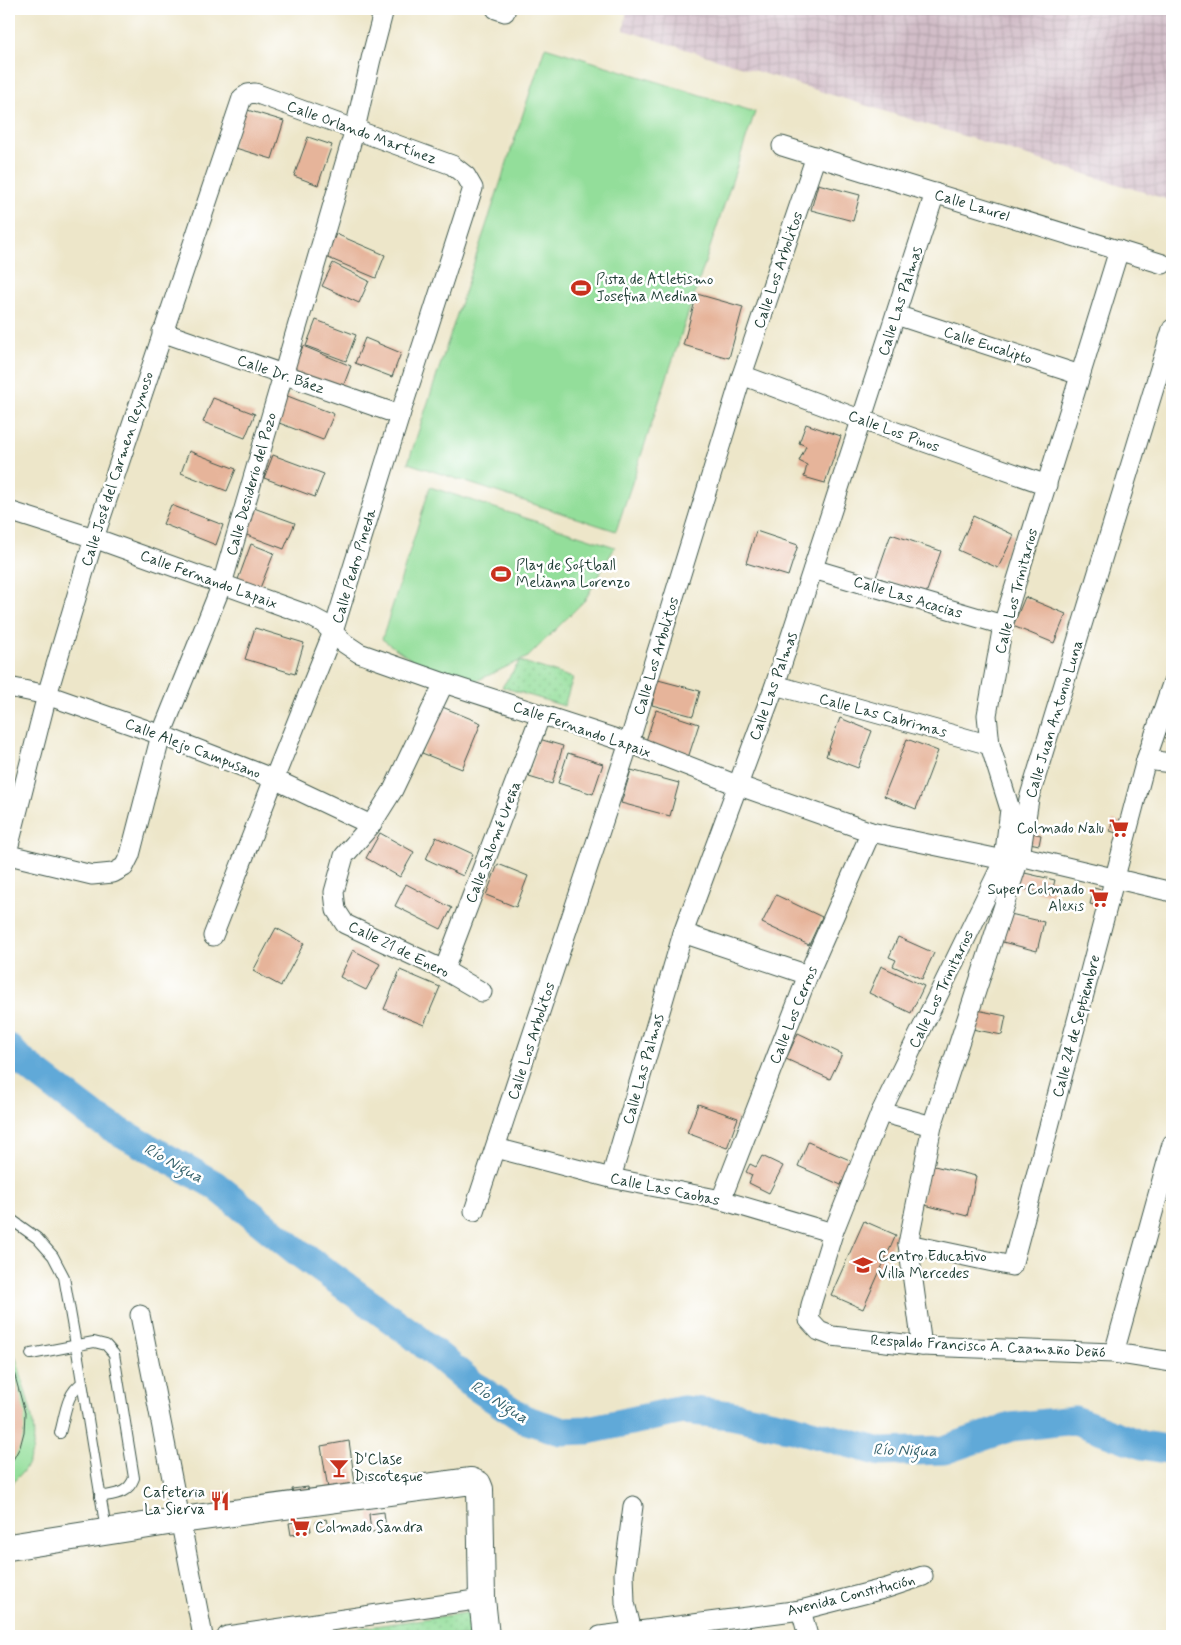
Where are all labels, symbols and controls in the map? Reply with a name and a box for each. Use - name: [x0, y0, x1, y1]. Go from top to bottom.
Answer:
- street label: Calle Orlando Martínez: [284, 97, 439, 169]
- street label: Calle Laurel: [932, 185, 1012, 227]
- street label: Calle Los Arbolitos: [750, 209, 808, 332]
- street label: Calle Las Palmas: [874, 244, 928, 359]
- place label: Pista de Atletismo Josefina Medina: [596, 270, 713, 307]
- sports icon: Pista de Atletismo Josefina Medina: [570, 277, 592, 299]
- street label: Calle Eucalipto: [941, 322, 1034, 370]
- street label: Calle Dr. Báez: [234, 351, 327, 399]
- street label: Calle José del Carmen Reynoso: [77, 369, 159, 569]
- street label: Calle Los Pinos: [845, 406, 942, 458]
- street label: Calle Desiderio del Pozo: [222, 410, 282, 558]
- street label: Calle Pedro Pineda: [328, 505, 382, 626]
- street label: Calle Los Trinitarios: [991, 526, 1043, 656]
- street label: Calle Fernando Lapaix: [137, 546, 280, 614]
- place label: Play de Softball Melianna Lorenzo: [516, 556, 630, 593]
- sports icon: Play de Softball Melianna Lorenzo: [490, 563, 512, 585]
- street label: Calle Las Acacias: [851, 572, 965, 624]
- street label: Calle Los Arbolitos: [629, 594, 685, 718]
- street label: Calle Las Palmas: [745, 629, 803, 743]
- street label: Calle Juan Antonio Luna: [1021, 638, 1089, 801]
- street label: Calle Las Cabrimas: [817, 689, 949, 743]
- street label: Calle Fernando Lapaix: [510, 697, 654, 763]
- street label: Calle Alejo Campusano: [122, 714, 264, 784]
- street label: Calle Salomé Ureña: [461, 778, 526, 906]
- supermarket icon: Colmado Nalu: [1108, 817, 1130, 839]
- place label: Colmado Nalu: [1017, 819, 1104, 839]
- place label: Super Colmado Alexis: [987, 880, 1084, 917]
- supermarket icon: Super Colmado Alexis: [1088, 887, 1110, 909]
- street label: Calle 21 de Enero: [345, 917, 452, 983]
- street label: Calle Los Trinitarios: [905, 927, 979, 1052]
- street label: Calle 24 de Septiembre: [1048, 952, 1106, 1100]
- street label: Calle Los Cerros: [765, 963, 823, 1067]
- street label: Calle Los Arbolitos: [503, 980, 560, 1103]
- street label: Calle Las Palmas: [619, 1012, 669, 1127]
- water label: Río Nigua: [139, 1139, 206, 1190]
- street label: Calle Las Caobas: [608, 1169, 722, 1211]
- place label: Centro Educativo Villa Mercedes: [878, 1247, 987, 1284]
- school or university icon: Centro Educativo Villa Mercedes: [852, 1254, 874, 1276]
- street label: Respaldo Francisco A. Caamaño Deñó: [870, 1331, 1106, 1363]
- water label: Río Nigua: [465, 1376, 532, 1430]
- water label: Río Nigua: [873, 1439, 937, 1464]
- place label: D'Clase Discoteque: [354, 1450, 423, 1487]
- bar icon: D'Clase Discoteque: [328, 1457, 350, 1479]
- place label: Cafeteria La Sierva: [143, 1483, 205, 1520]
- restaurant icon: Cafeteria La Sierva: [209, 1490, 231, 1512]
- supermarket icon: Colmado Sandra: [289, 1516, 311, 1538]
- place label: Colmado Sandra: [315, 1518, 423, 1538]
- street label: Avenida Constitución: [785, 1570, 917, 1622]

